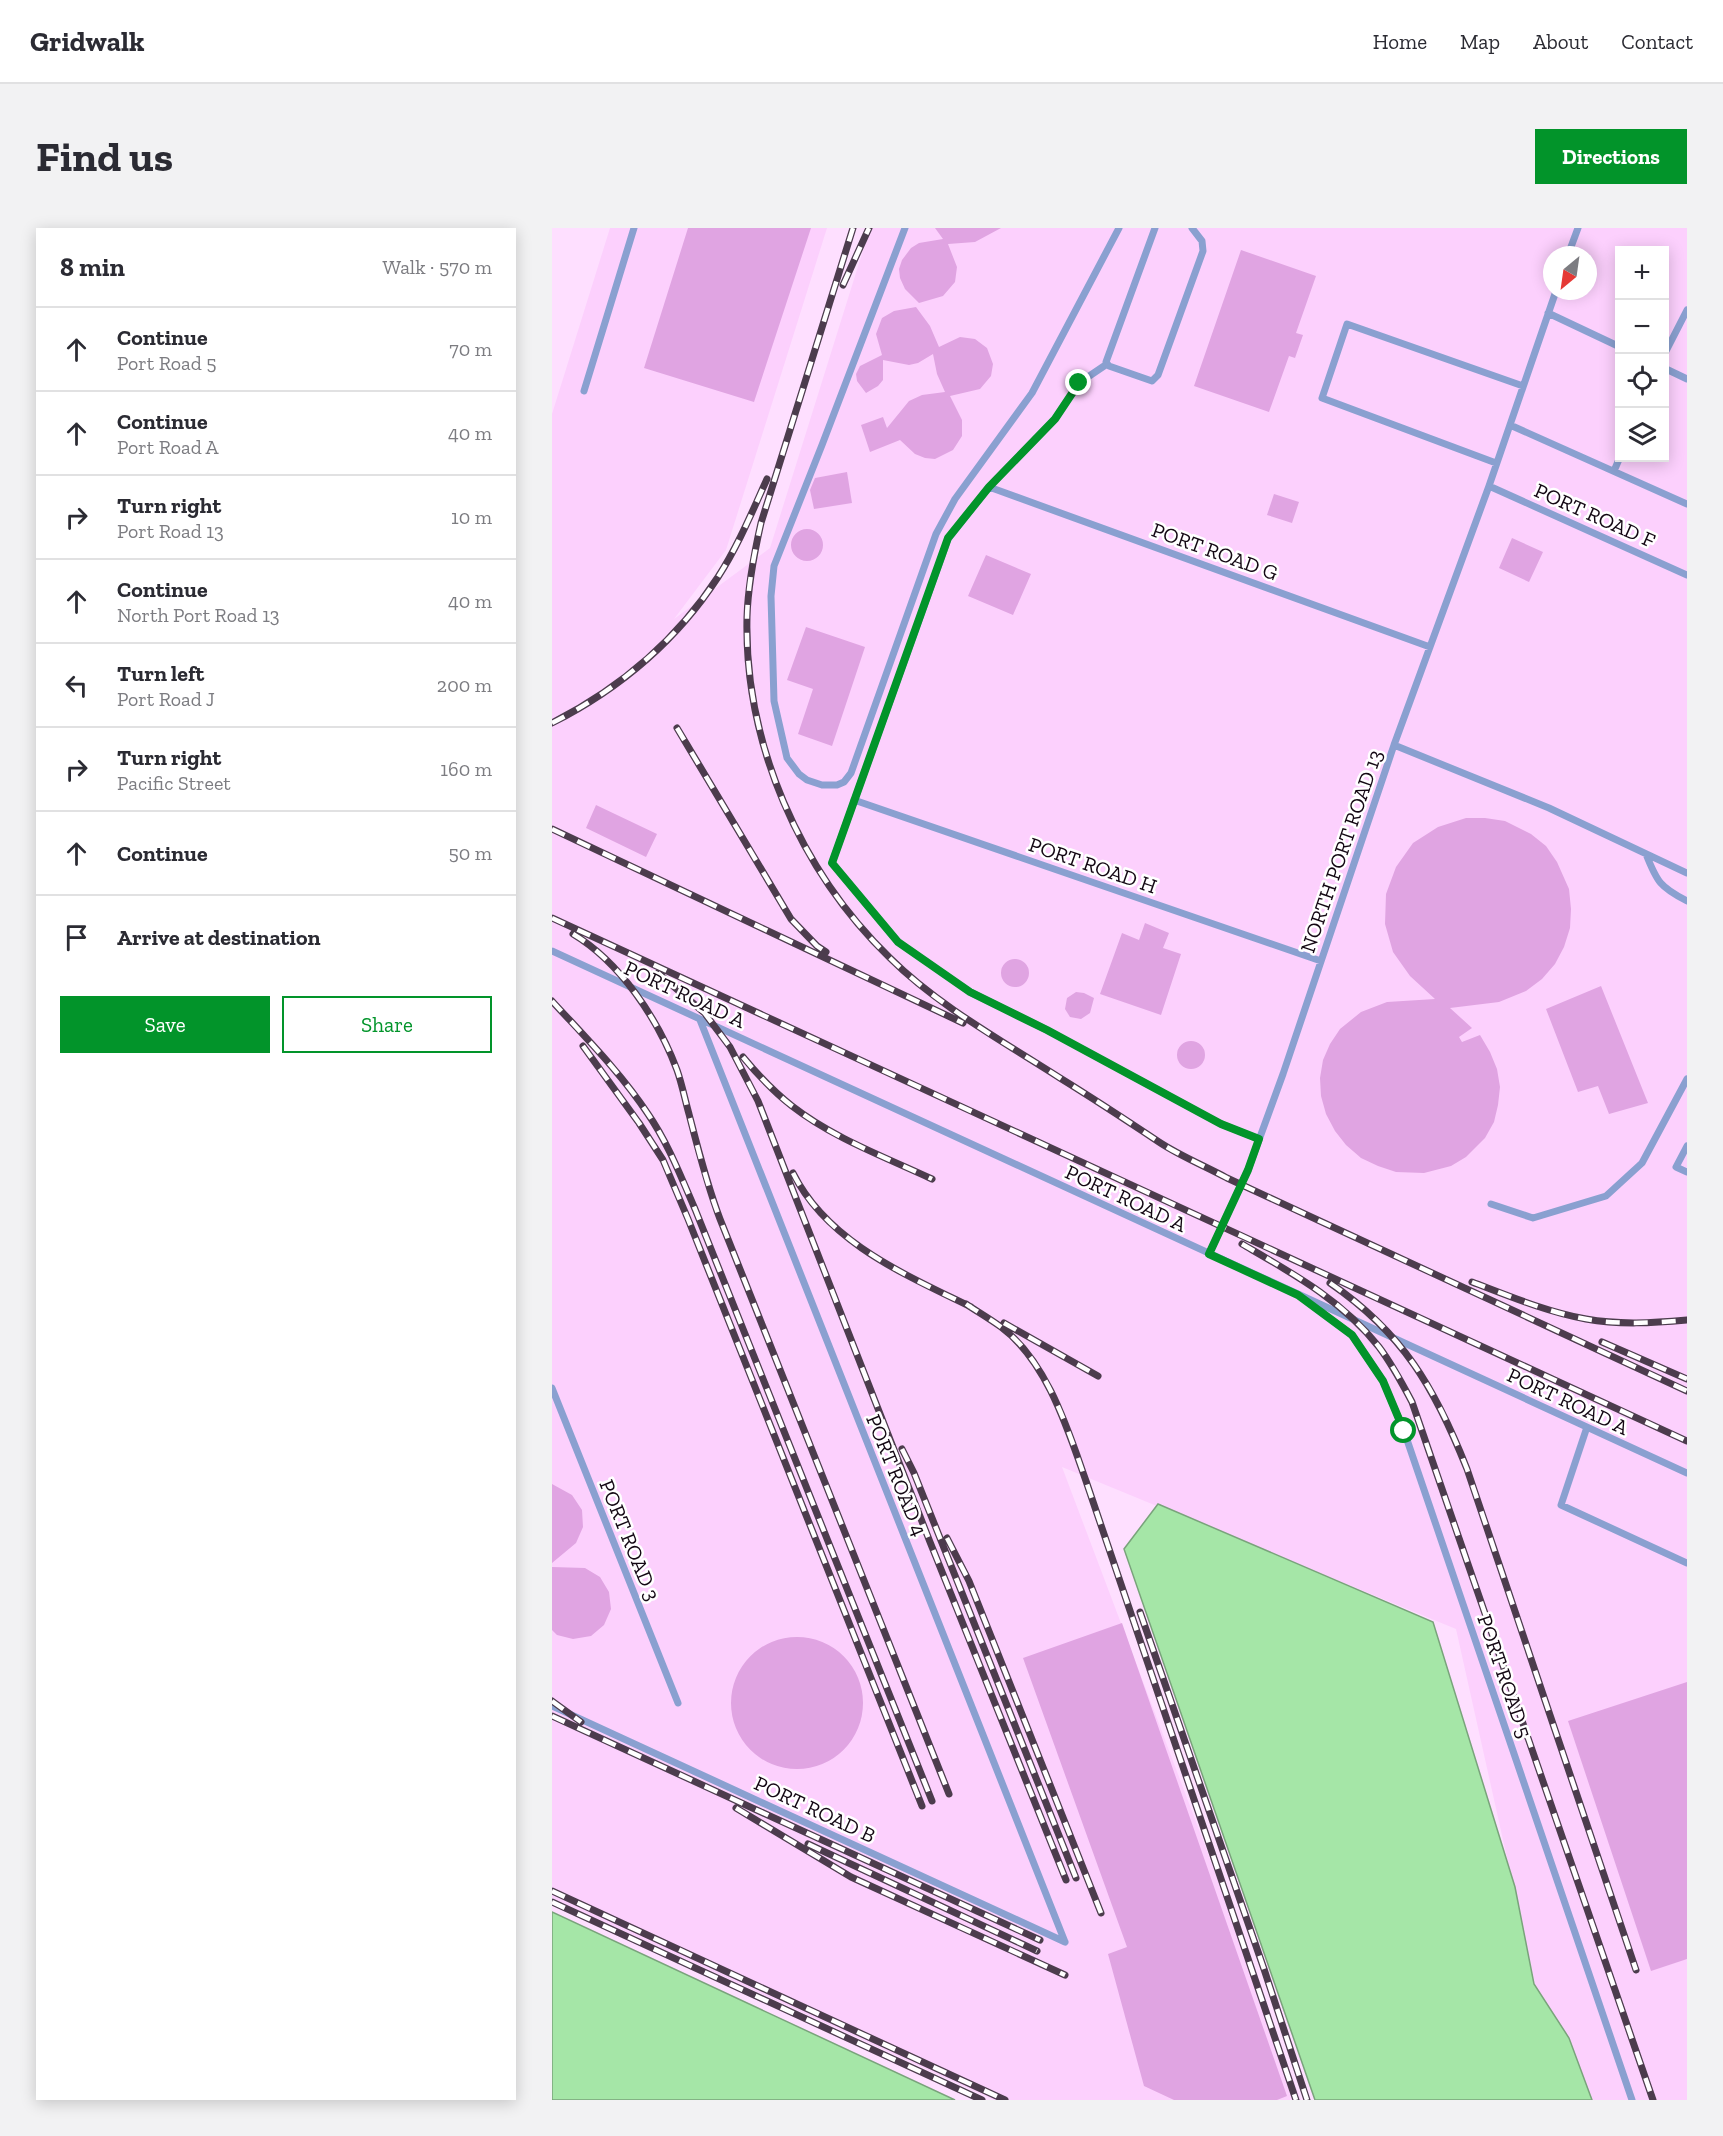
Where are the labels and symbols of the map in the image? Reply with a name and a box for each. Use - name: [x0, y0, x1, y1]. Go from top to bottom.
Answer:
- north arrow: [1543, 246, 1597, 300]
- route end: [1065, 369, 1091, 395]
- street label: PORT ROAD F: [1531, 477, 1660, 553]
- street label: PORT ROAD G: [1148, 517, 1282, 585]
- street label: NORTH PORT ROAD 13: [1294, 746, 1388, 956]
- street label: PORT ROAD H: [1026, 831, 1160, 899]
- street label: PORT ROAD A: [620, 955, 750, 1033]
- street label: PORT ROAD A: [1061, 1159, 1191, 1237]
- street label: PORT ROAD A: [1503, 1362, 1633, 1440]
- street label: PORT ROAD 4: [861, 1410, 933, 1540]
- route start: [1390, 1417, 1416, 1443]
- street label: PORT ROAD 3: [594, 1476, 666, 1604]
- street label: PORT ROAD 5: [1472, 1611, 1538, 1741]
- street label: PORT ROAD B: [751, 1770, 879, 1848]

